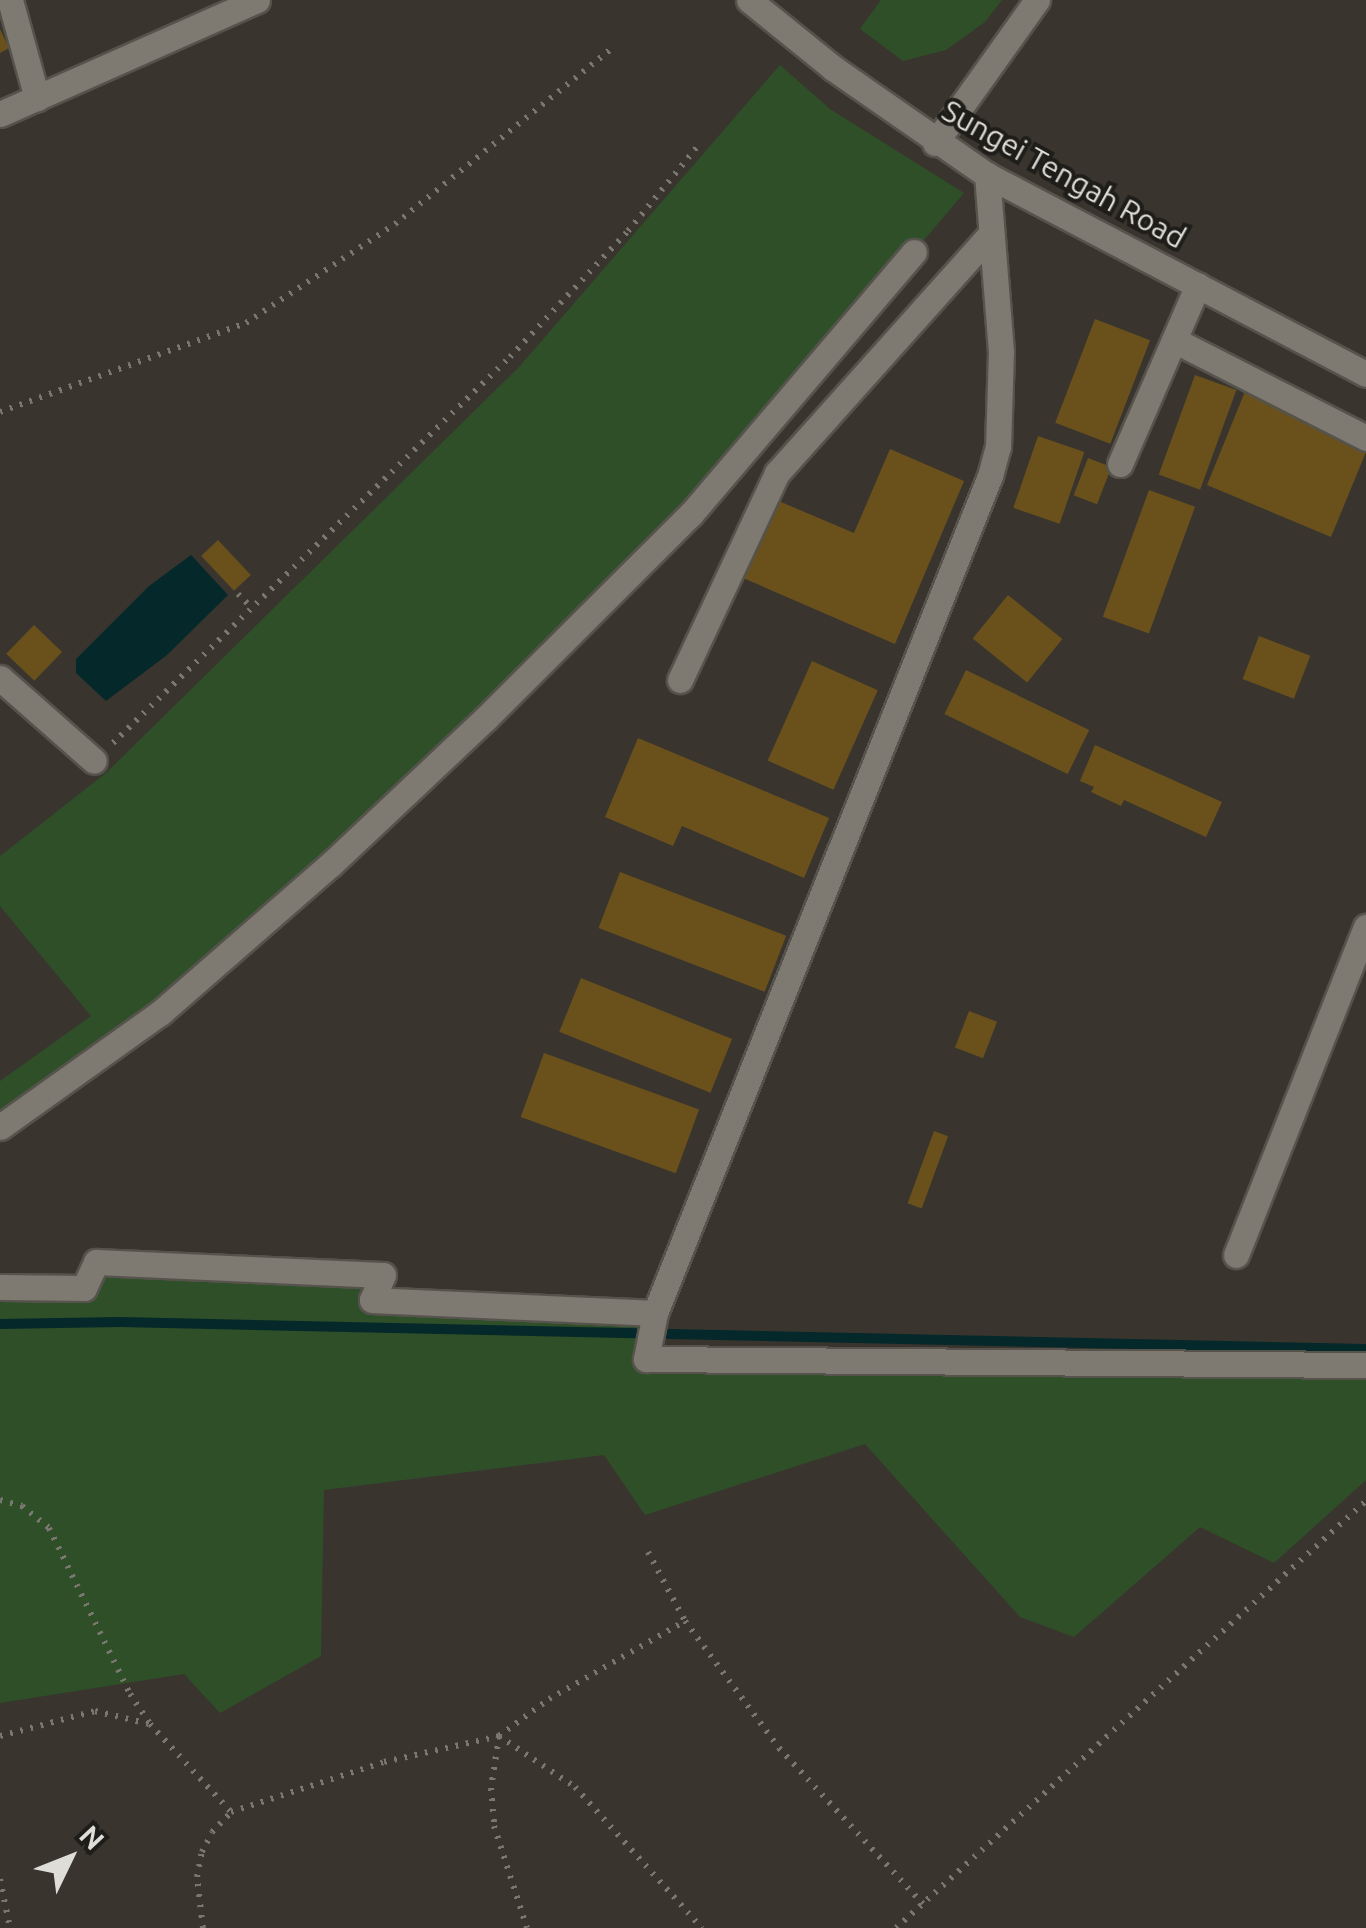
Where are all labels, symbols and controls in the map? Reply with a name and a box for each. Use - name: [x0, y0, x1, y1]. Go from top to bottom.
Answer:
- street label: Sungei Tengah Road: [936, 92, 1192, 256]
- north arrow: [20, 1808, 120, 1908]
- text: N: [74, 1819, 111, 1855]

